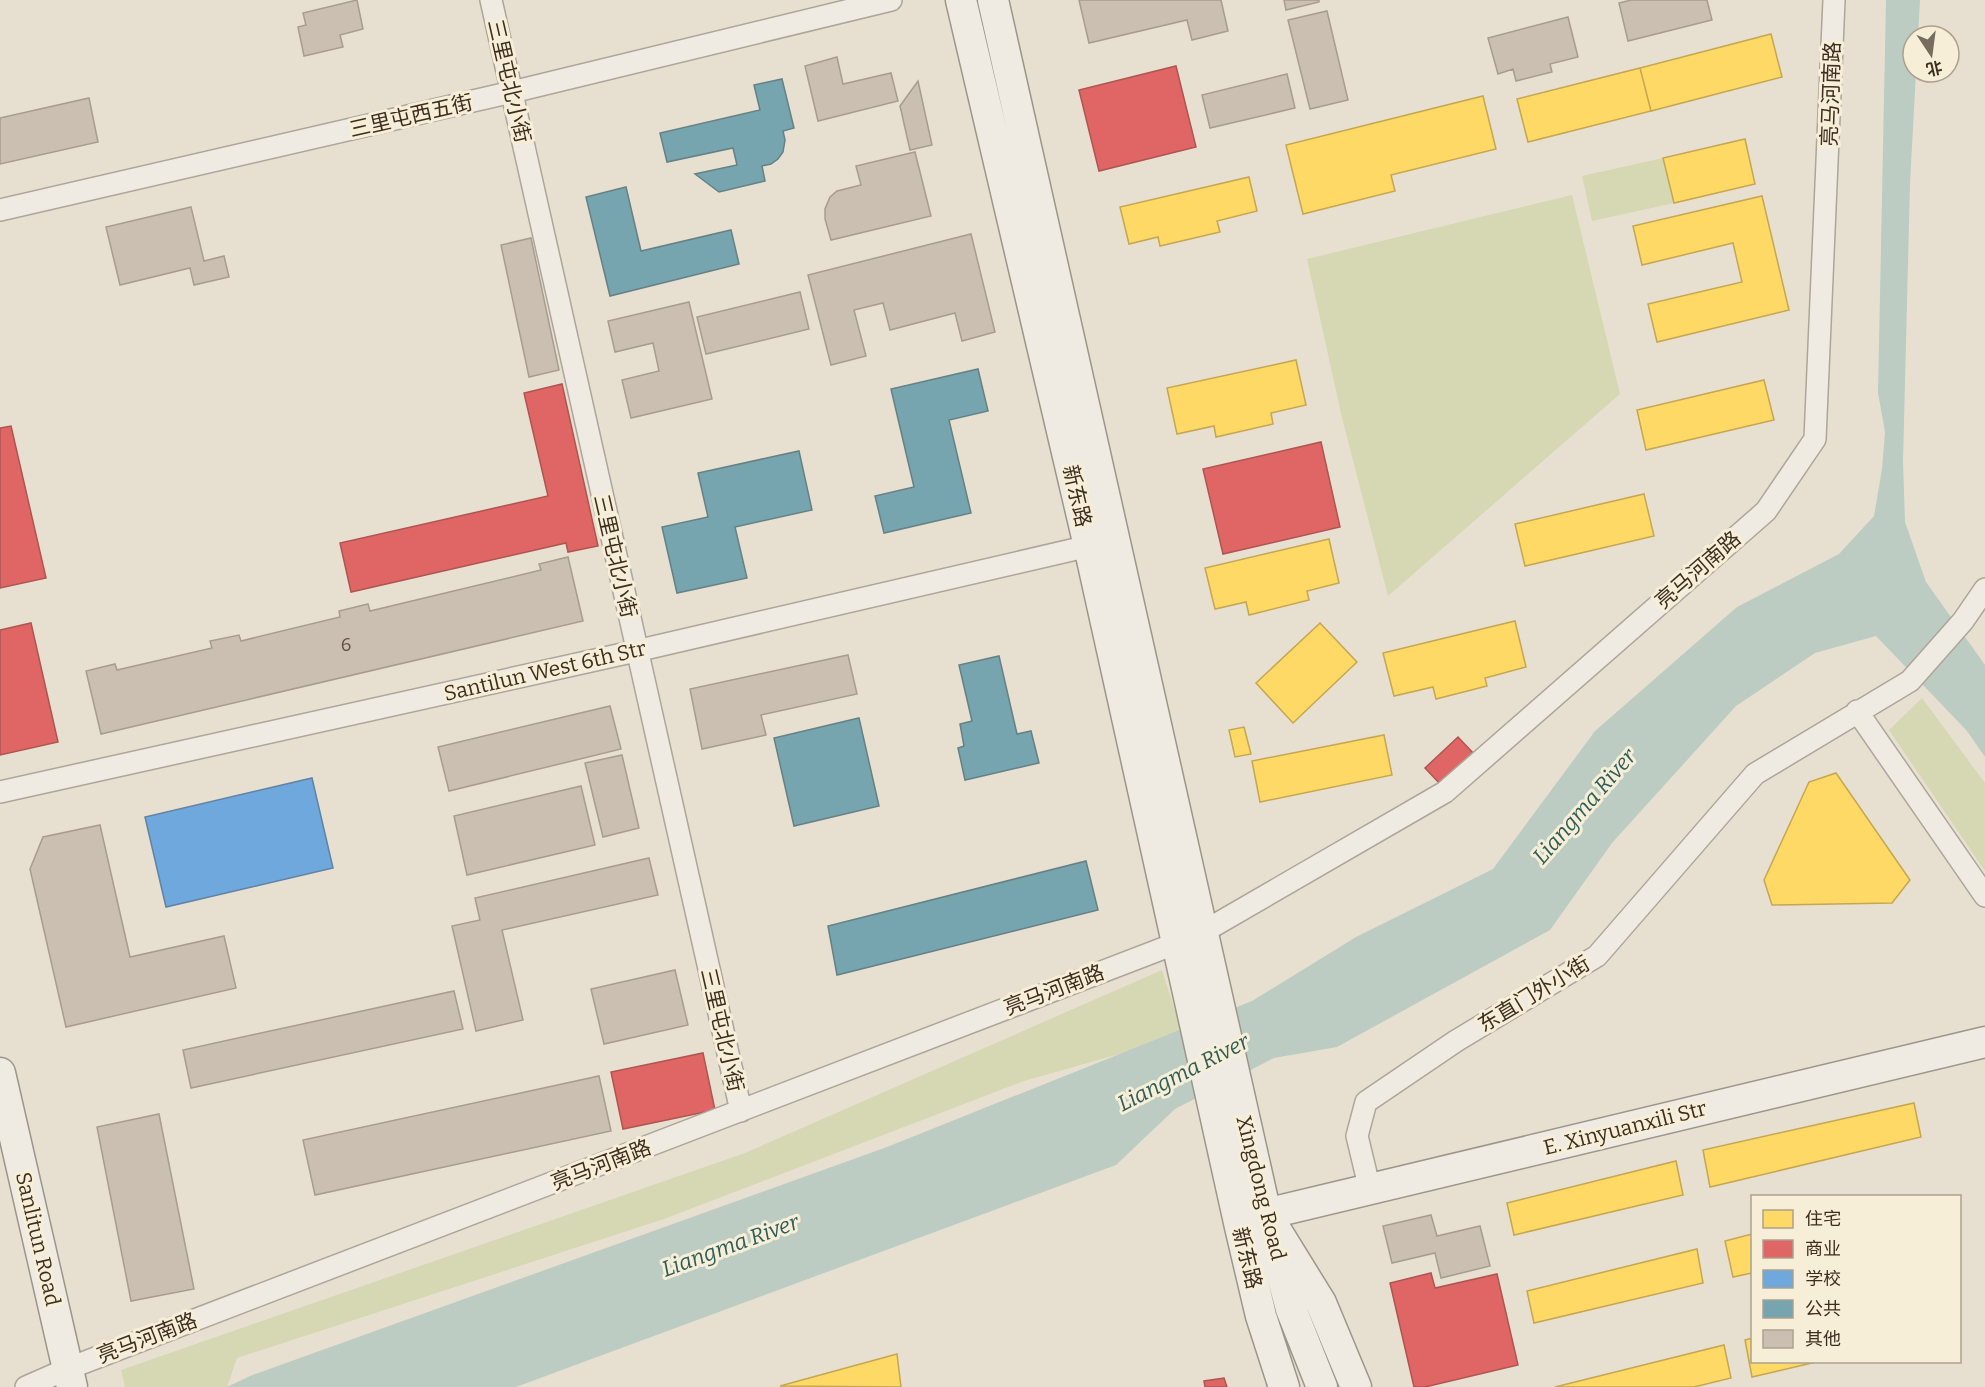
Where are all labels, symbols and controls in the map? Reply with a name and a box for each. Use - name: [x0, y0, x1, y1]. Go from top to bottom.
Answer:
- street label: 三里屯北小街: [482, 17, 536, 145]
- north arrow: [1901, 24, 1961, 84]
- street label: 亮马河南路: [1816, 41, 1846, 147]
- text: 北: [1924, 57, 1944, 79]
- street label: 三里屯西五街: [347, 89, 475, 143]
- street label: 新东路: [1057, 462, 1097, 530]
- street label: 三里屯北小街: [588, 492, 642, 620]
- street label: 亮马河南路: [1650, 526, 1746, 614]
- house number: 6: [341, 634, 351, 656]
- street label: Santilun West 6th Str: [441, 635, 649, 707]
- water label: Liangma River: [1527, 742, 1642, 869]
- street label: 东直门外小街: [1473, 950, 1595, 1038]
- street label: 亮马河南路: [1000, 959, 1108, 1021]
- street label: 三里屯北小街: [695, 966, 749, 1094]
- water label: Liangma River: [1113, 1027, 1254, 1117]
- street label: E. Xinyuanxili Str: [1541, 1095, 1709, 1161]
- street label: Xingdong Road: [1230, 1113, 1292, 1263]
- street label: 亮马河南路: [547, 1134, 655, 1196]
- street label: Sanlitun Road: [10, 1169, 66, 1309]
- legend: [1751, 1195, 1961, 1363]
- water label: Liangma River: [658, 1208, 803, 1283]
- text: 住宅: [1805, 1208, 1841, 1230]
- street label: 新东路: [1227, 1224, 1267, 1292]
- text: 商业: [1805, 1238, 1841, 1260]
- text: 学校: [1805, 1268, 1841, 1290]
- text: 公共: [1805, 1298, 1841, 1320]
- street label: 亮马河南路: [93, 1307, 201, 1369]
- text: 其他: [1805, 1328, 1841, 1350]

